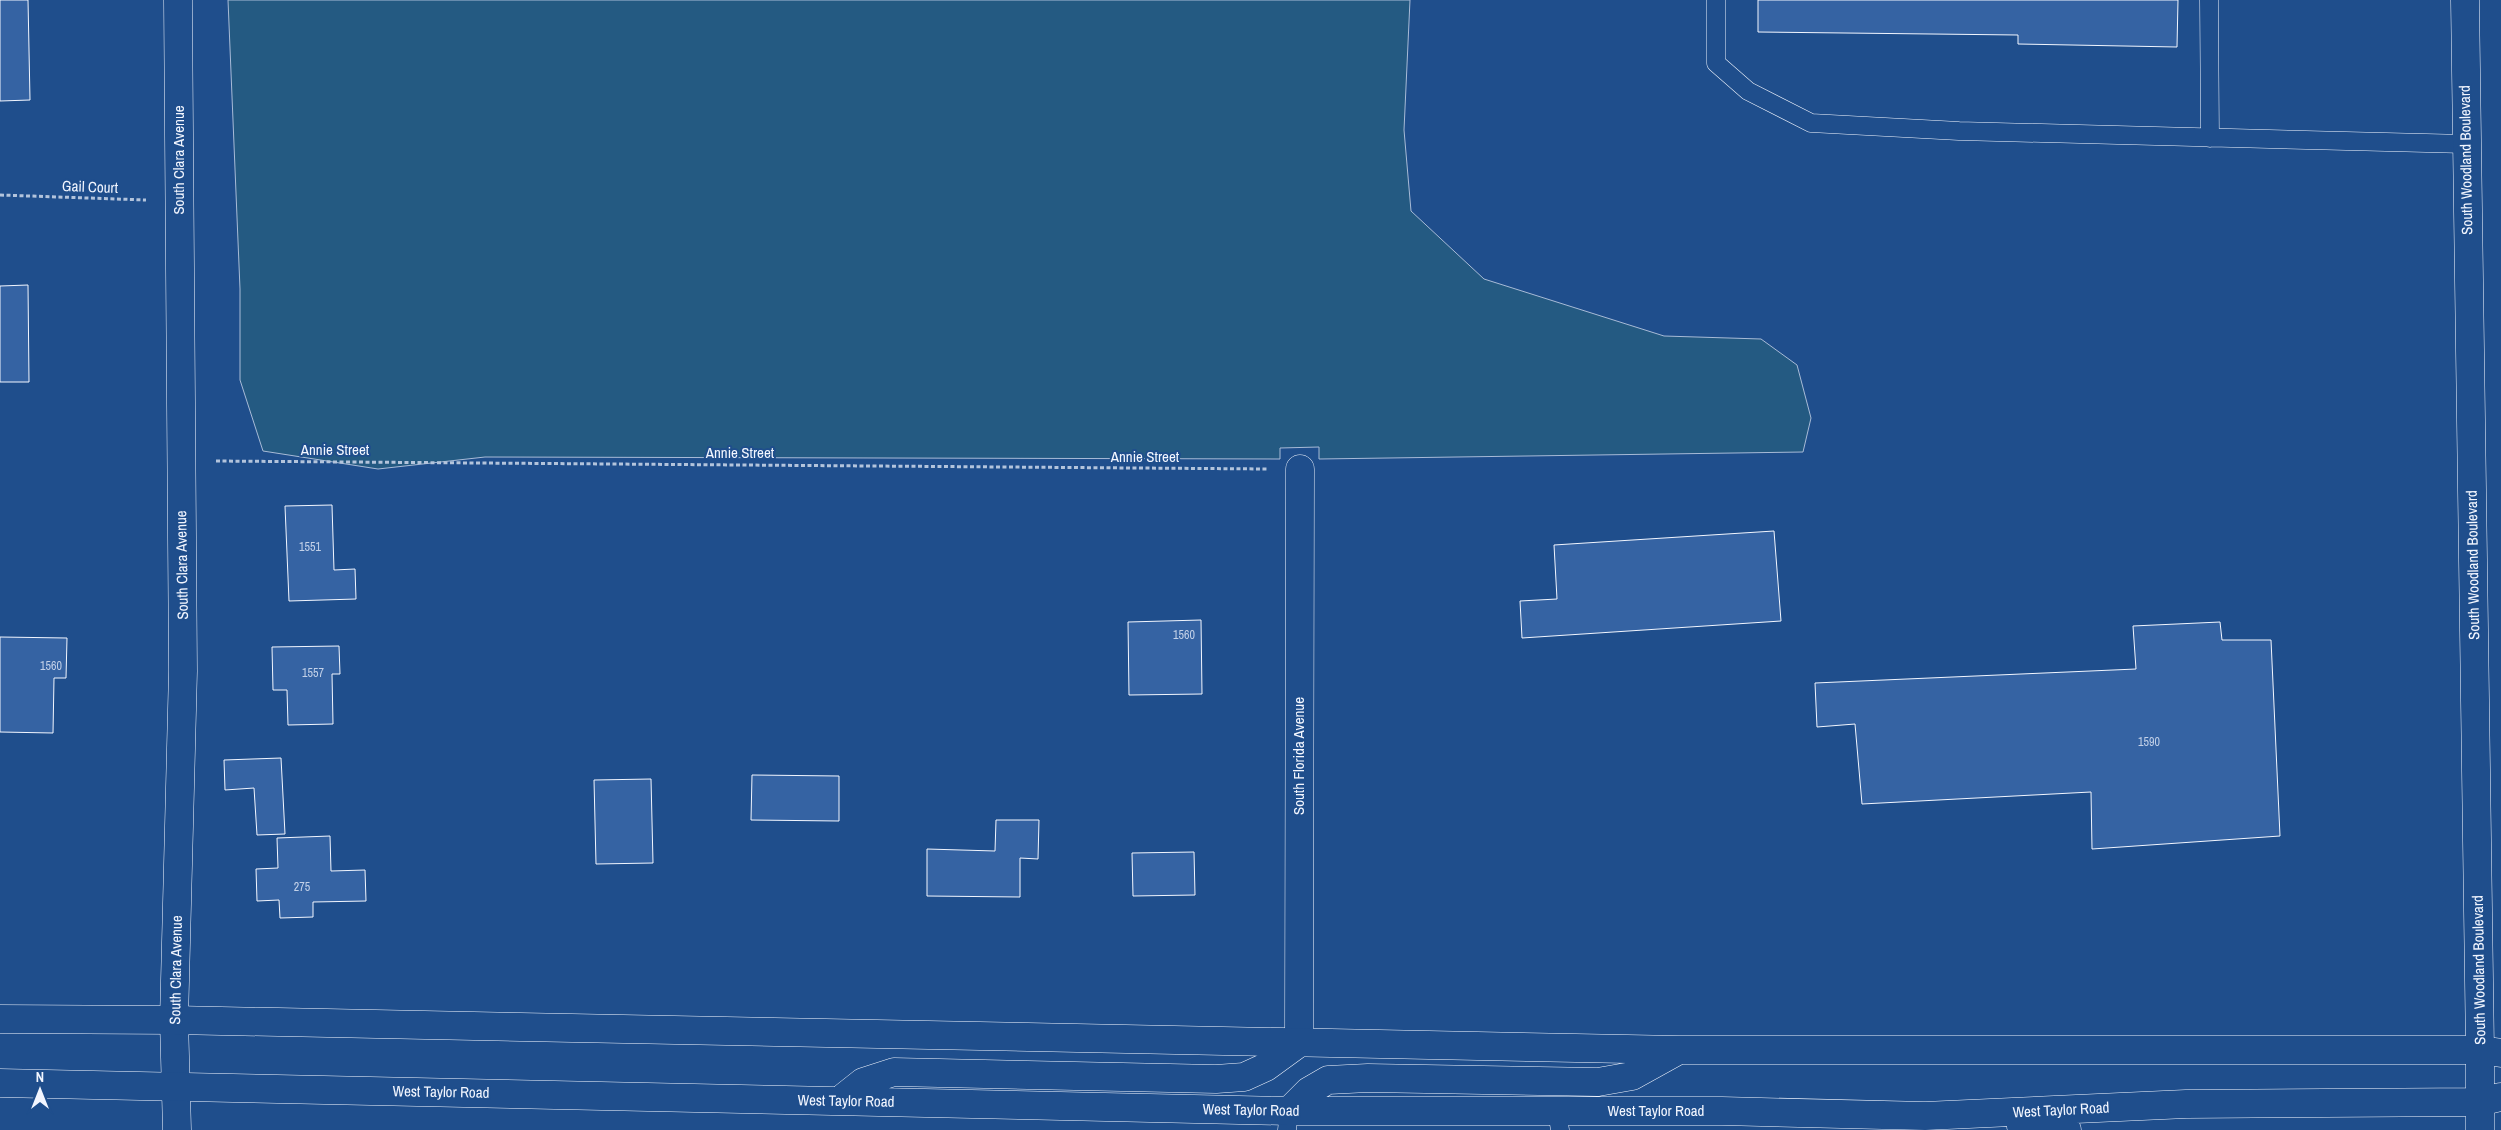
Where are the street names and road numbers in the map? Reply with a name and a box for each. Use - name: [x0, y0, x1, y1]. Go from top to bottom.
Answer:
- street label: South Woodland Boulevard: [2454, 85, 2477, 235]
- street label: South Clara Avenue: [168, 105, 189, 215]
- street label: Gail Court: [62, 175, 119, 198]
- street label: Annie Street: [300, 439, 370, 460]
- street label: Annie Street: [705, 442, 775, 463]
- street label: Annie Street: [1110, 446, 1180, 467]
- street label: South Woodland Boulevard: [2461, 490, 2484, 640]
- street label: South Clara Avenue: [170, 510, 193, 620]
- street label: South Florida Avenue: [1288, 697, 1309, 815]
- street label: South Woodland Boulevard: [2467, 895, 2490, 1045]
- street label: South Clara Avenue: [164, 915, 187, 1025]
- street label: West Taylor Road: [392, 1080, 490, 1103]
- street label: West Taylor Road: [797, 1089, 895, 1112]
- street label: West Taylor Road: [2012, 1096, 2110, 1123]
- street label: West Taylor Road: [1202, 1098, 1300, 1121]
- street label: West Taylor Road: [1608, 1100, 1704, 1121]

